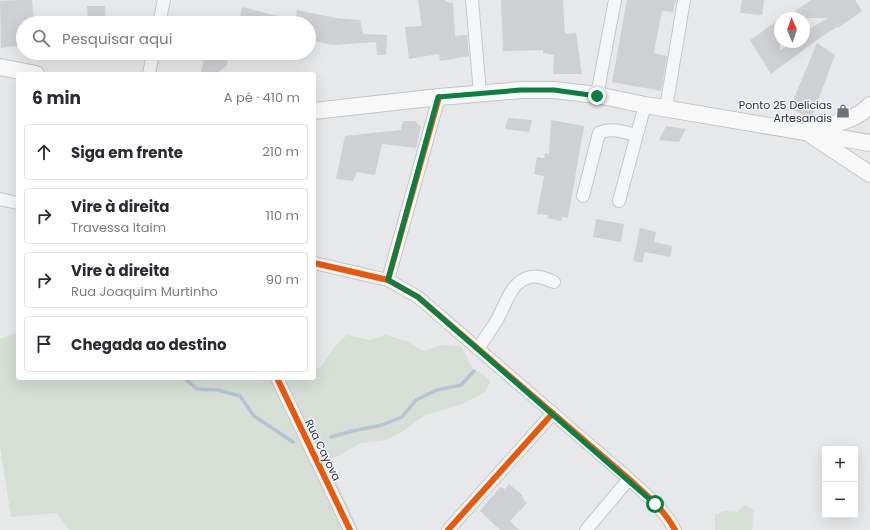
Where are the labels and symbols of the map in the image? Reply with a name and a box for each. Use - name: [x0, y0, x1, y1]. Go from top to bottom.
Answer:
- north arrow: [774, 12, 810, 48]
- route end: [588, 87, 606, 105]
- place label: Ponto 25 Delícias Artesanais: [739, 97, 832, 126]
- shop icon: Ponto 25 Delícias Artesanais: [835, 103, 851, 119]
- street label: Rua Cayova: [301, 416, 345, 484]
- route start: [646, 495, 664, 513]

